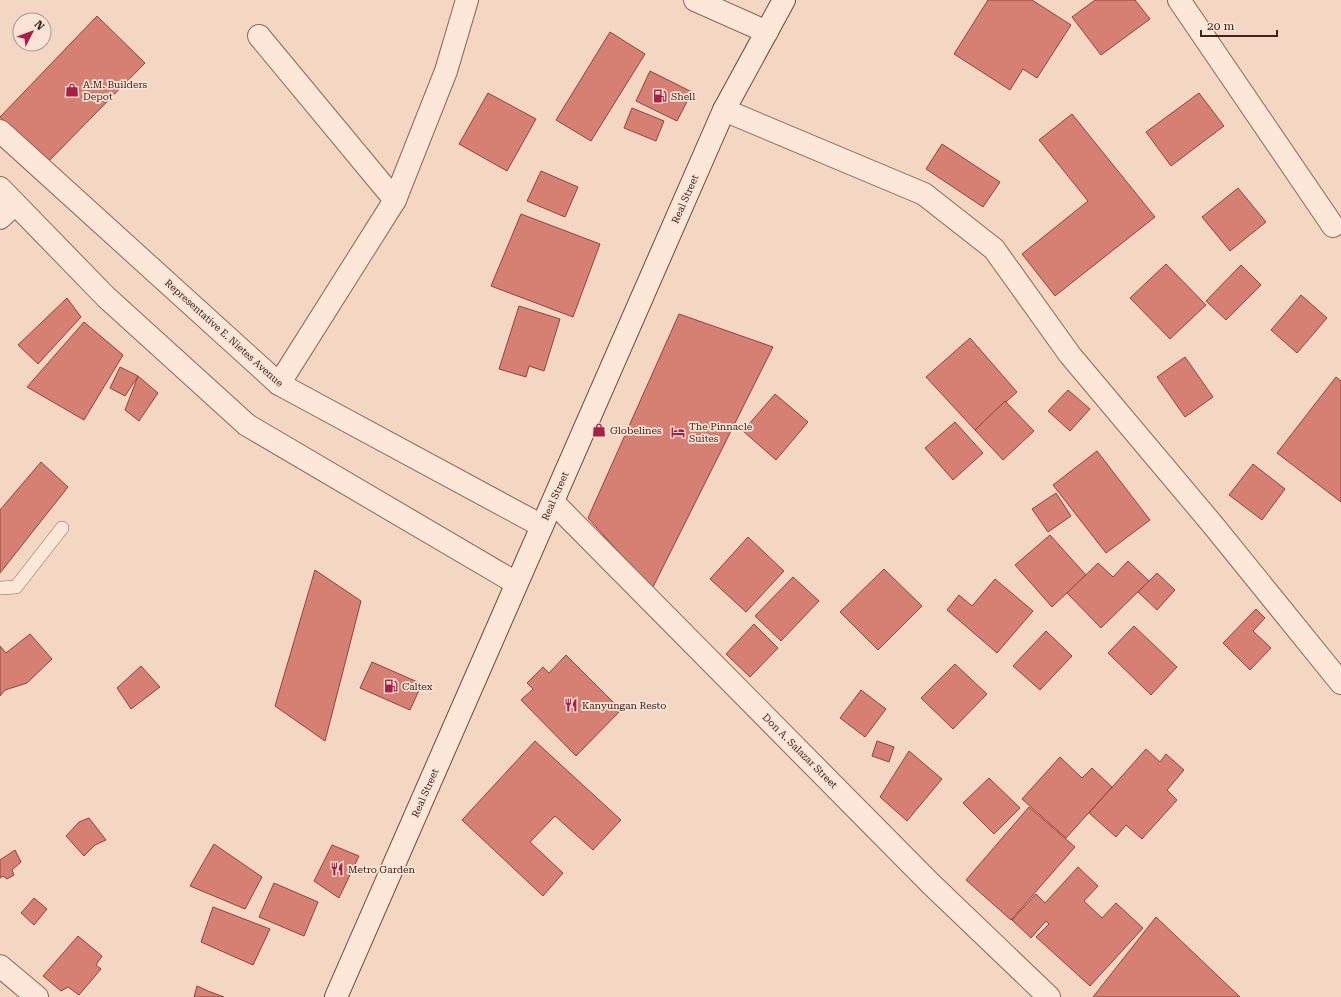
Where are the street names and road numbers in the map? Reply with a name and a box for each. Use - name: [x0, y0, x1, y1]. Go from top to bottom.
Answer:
- street label: Real Street: [669, 173, 701, 225]
- street label: Representative E. Nietes Avenue: [163, 277, 286, 389]
- street label: Real Street: [539, 470, 571, 522]
- street label: Don A. Salazar Street: [760, 711, 840, 791]
- street label: Real Street: [409, 767, 441, 819]

